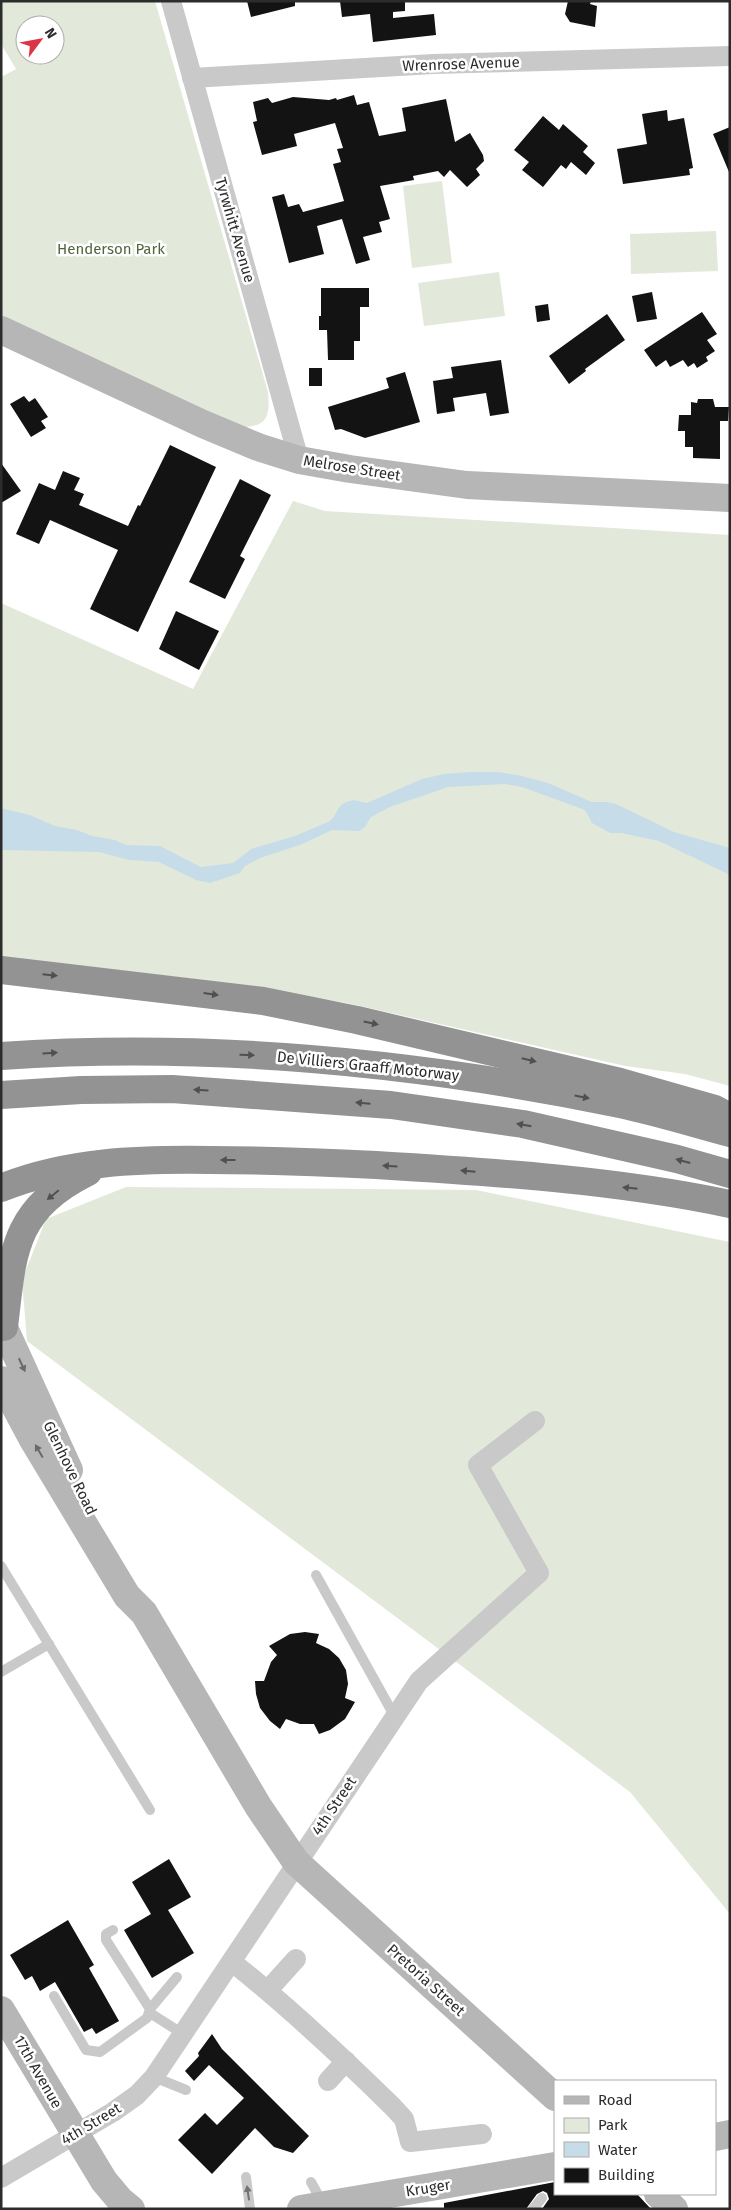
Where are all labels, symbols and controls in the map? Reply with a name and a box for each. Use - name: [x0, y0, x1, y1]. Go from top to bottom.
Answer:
- north arrow: [15, 15, 65, 65]
- text: N: [41, 25, 60, 42]
- street label: Wrenrose Avenue: [402, 53, 520, 75]
- street label: Tyrwhitt Avenue: [211, 175, 259, 285]
- park label: Henderson Park: [57, 240, 165, 258]
- street label: Melrose Street: [302, 451, 402, 485]
- one-way arrow: [42, 971, 58, 979]
- one-way arrow: [203, 990, 219, 998]
- one-way arrow: [363, 1019, 378, 1027]
- street label: De Villiers Graaff Motorway: [276, 1047, 461, 1085]
- one-way arrow: [42, 1049, 58, 1057]
- one-way arrow: [240, 1051, 256, 1059]
- one-way arrow: [522, 1056, 537, 1064]
- one-way arrow: [193, 1086, 209, 1094]
- one-way arrow: [574, 1093, 589, 1101]
- one-way arrow: [355, 1099, 371, 1107]
- one-way arrow: [516, 1120, 532, 1128]
- one-way arrow: [219, 1156, 235, 1164]
- one-way arrow: [675, 1156, 690, 1164]
- one-way arrow: [382, 1161, 398, 1169]
- one-way arrow: [460, 1167, 476, 1175]
- one-way arrow: [622, 1184, 638, 1192]
- one-way arrow: [46, 1189, 59, 1200]
- one-way arrow: [18, 1358, 26, 1372]
- street label: Glenhove Road: [39, 1418, 101, 1518]
- one-way arrow: [35, 1444, 44, 1457]
- street label: 4th Street: [308, 1773, 360, 1839]
- street label: Pretoria Street: [383, 1940, 469, 2020]
- street label: 17th Avenue: [10, 2032, 66, 2112]
- legend: [554, 2080, 716, 2195]
- text: Road: [598, 2091, 633, 2109]
- street label: 4th Street: [58, 2099, 125, 2149]
- text: Park: [598, 2116, 628, 2134]
- text: Water: [598, 2141, 637, 2159]
- text: Building: [598, 2166, 654, 2184]
- street label: Kruger: [404, 2176, 452, 2200]
- one-way arrow: [244, 2185, 252, 2201]

